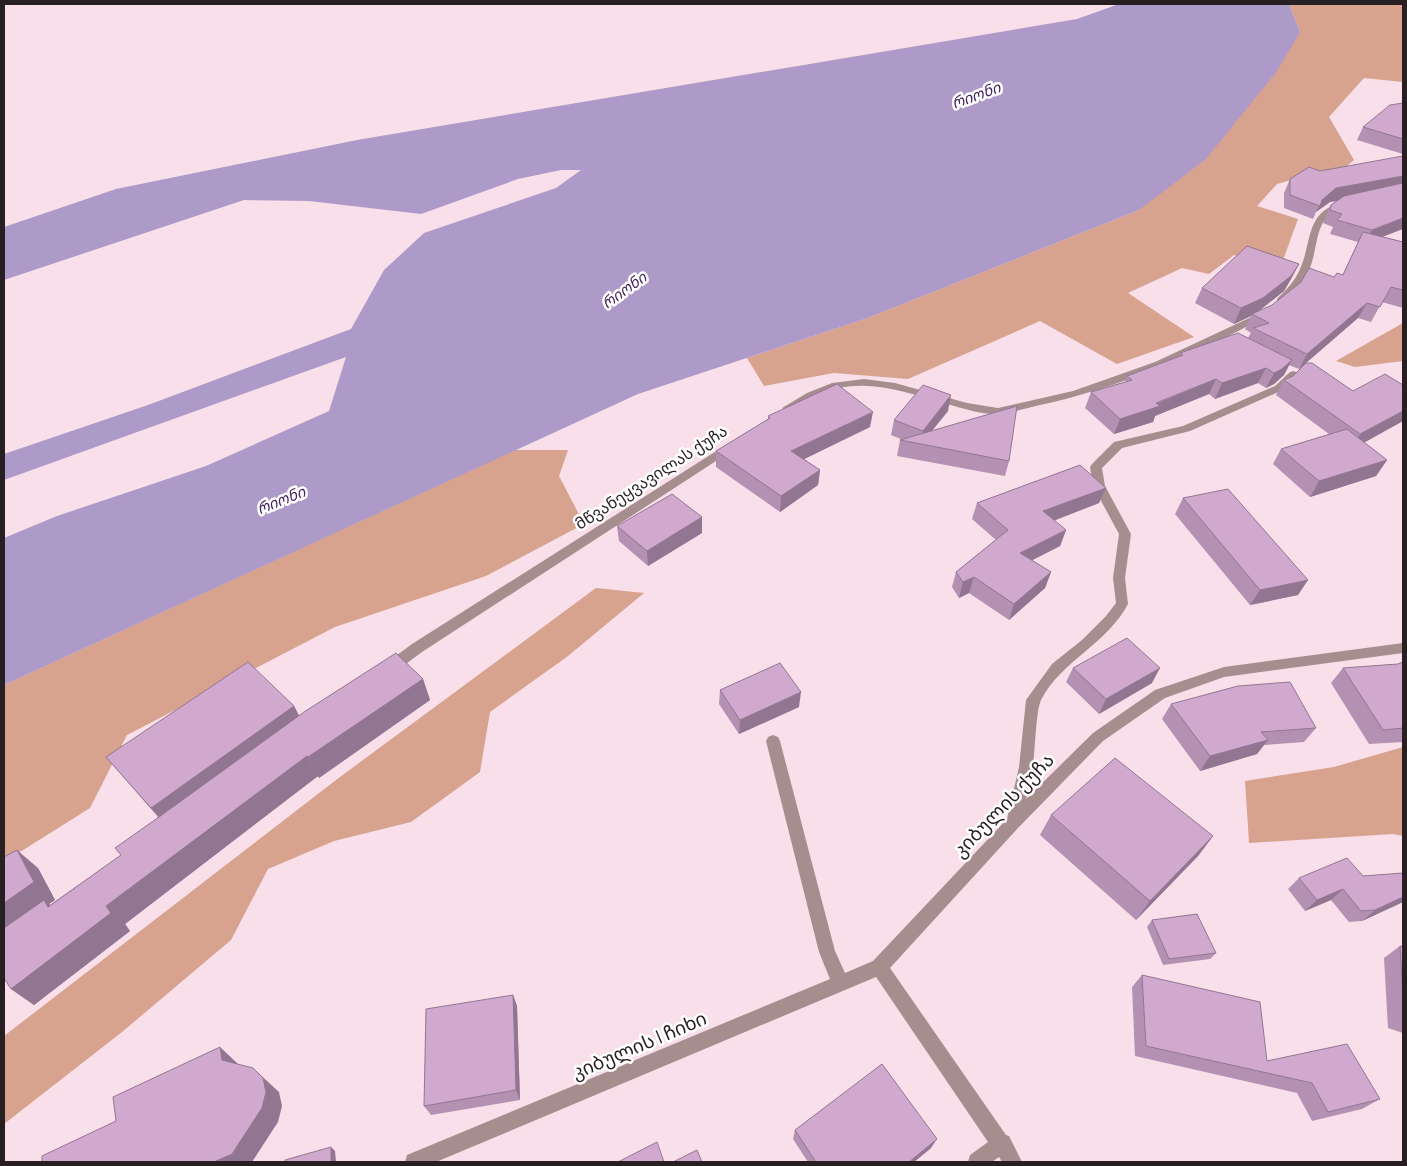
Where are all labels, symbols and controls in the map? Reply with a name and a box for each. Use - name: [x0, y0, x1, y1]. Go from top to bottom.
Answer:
- water label: რიონი: [949, 76, 1005, 113]
- water label: რიონი: [597, 266, 652, 313]
- street label: მწვანეყვავილას ქუჩა: [571, 419, 731, 535]
- water label: რიონი: [254, 480, 310, 519]
- street label: კიბულის ქუჩა: [946, 747, 1060, 863]
- street label: კიბულის I ჩიხი: [568, 1005, 710, 1085]

